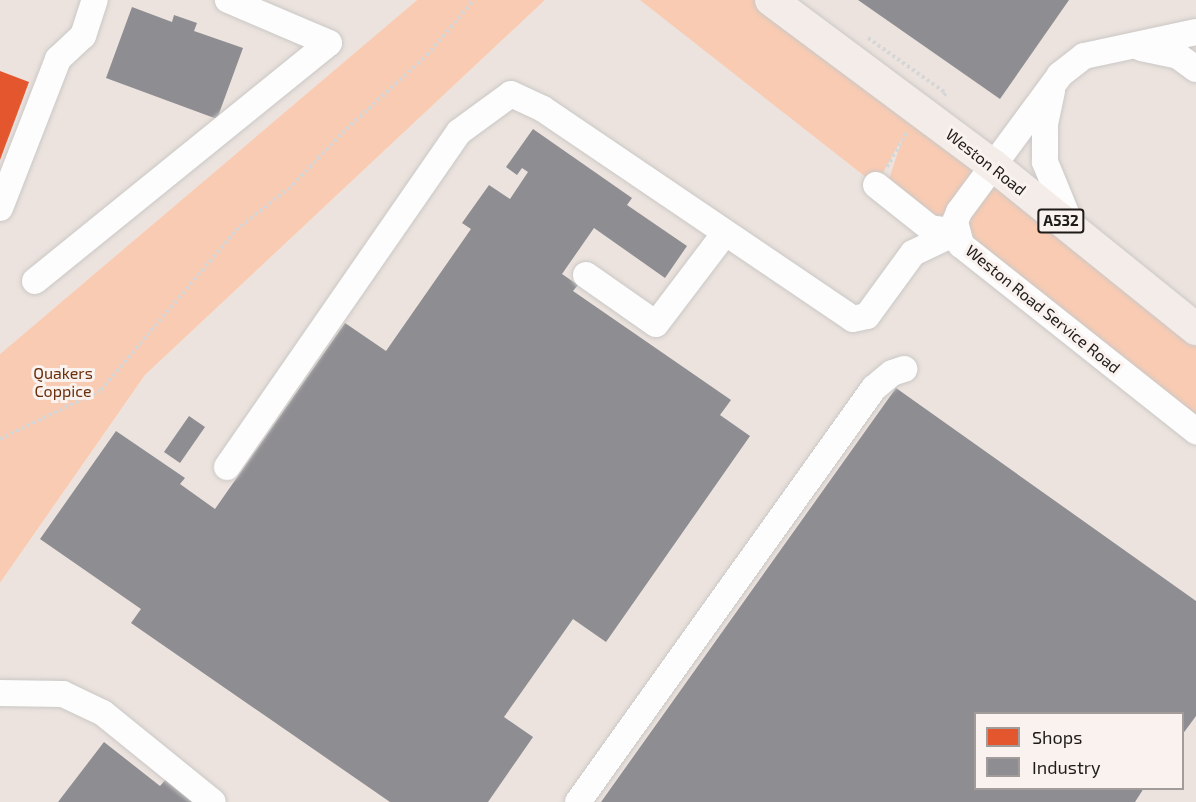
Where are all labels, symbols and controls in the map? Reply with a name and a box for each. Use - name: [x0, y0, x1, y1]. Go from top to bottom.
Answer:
- street label: Weston Road: [942, 125, 1030, 199]
- road number: A532: [1037, 209, 1085, 233]
- street label: Weston Road Service Road: [962, 241, 1124, 377]
- park label: Quakers Coppice: [33, 363, 93, 401]
- legend: [974, 712, 1184, 790]
- text: Shops: [1032, 726, 1082, 748]
- text: Industry: [1032, 756, 1101, 778]

